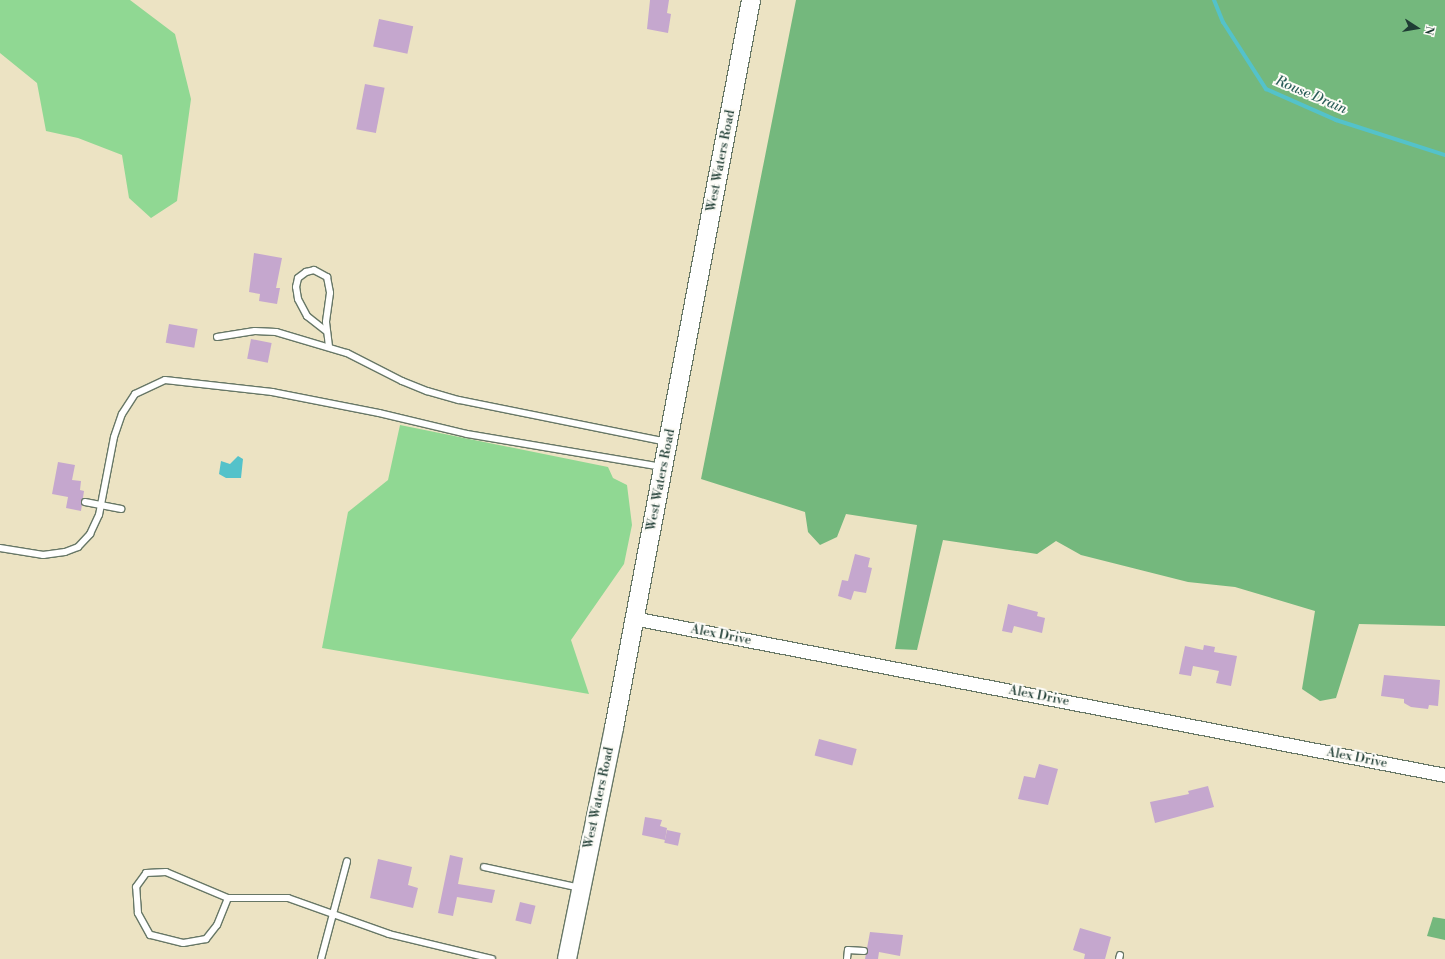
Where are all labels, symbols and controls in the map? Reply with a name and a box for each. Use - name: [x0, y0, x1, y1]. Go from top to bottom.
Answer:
- north arrow: [1397, 8, 1437, 48]
- text: N: [1421, 25, 1436, 36]
- water label: Rouse Drain: [1273, 72, 1349, 118]
- street label: West Waters Road: [703, 109, 739, 213]
- street label: West Waters Road: [643, 428, 679, 532]
- street label: Alex Drive: [689, 621, 753, 649]
- street label: Alex Drive: [1007, 682, 1071, 710]
- street label: Alex Drive: [1325, 744, 1389, 772]
- street label: West Waters Road: [581, 746, 617, 850]

